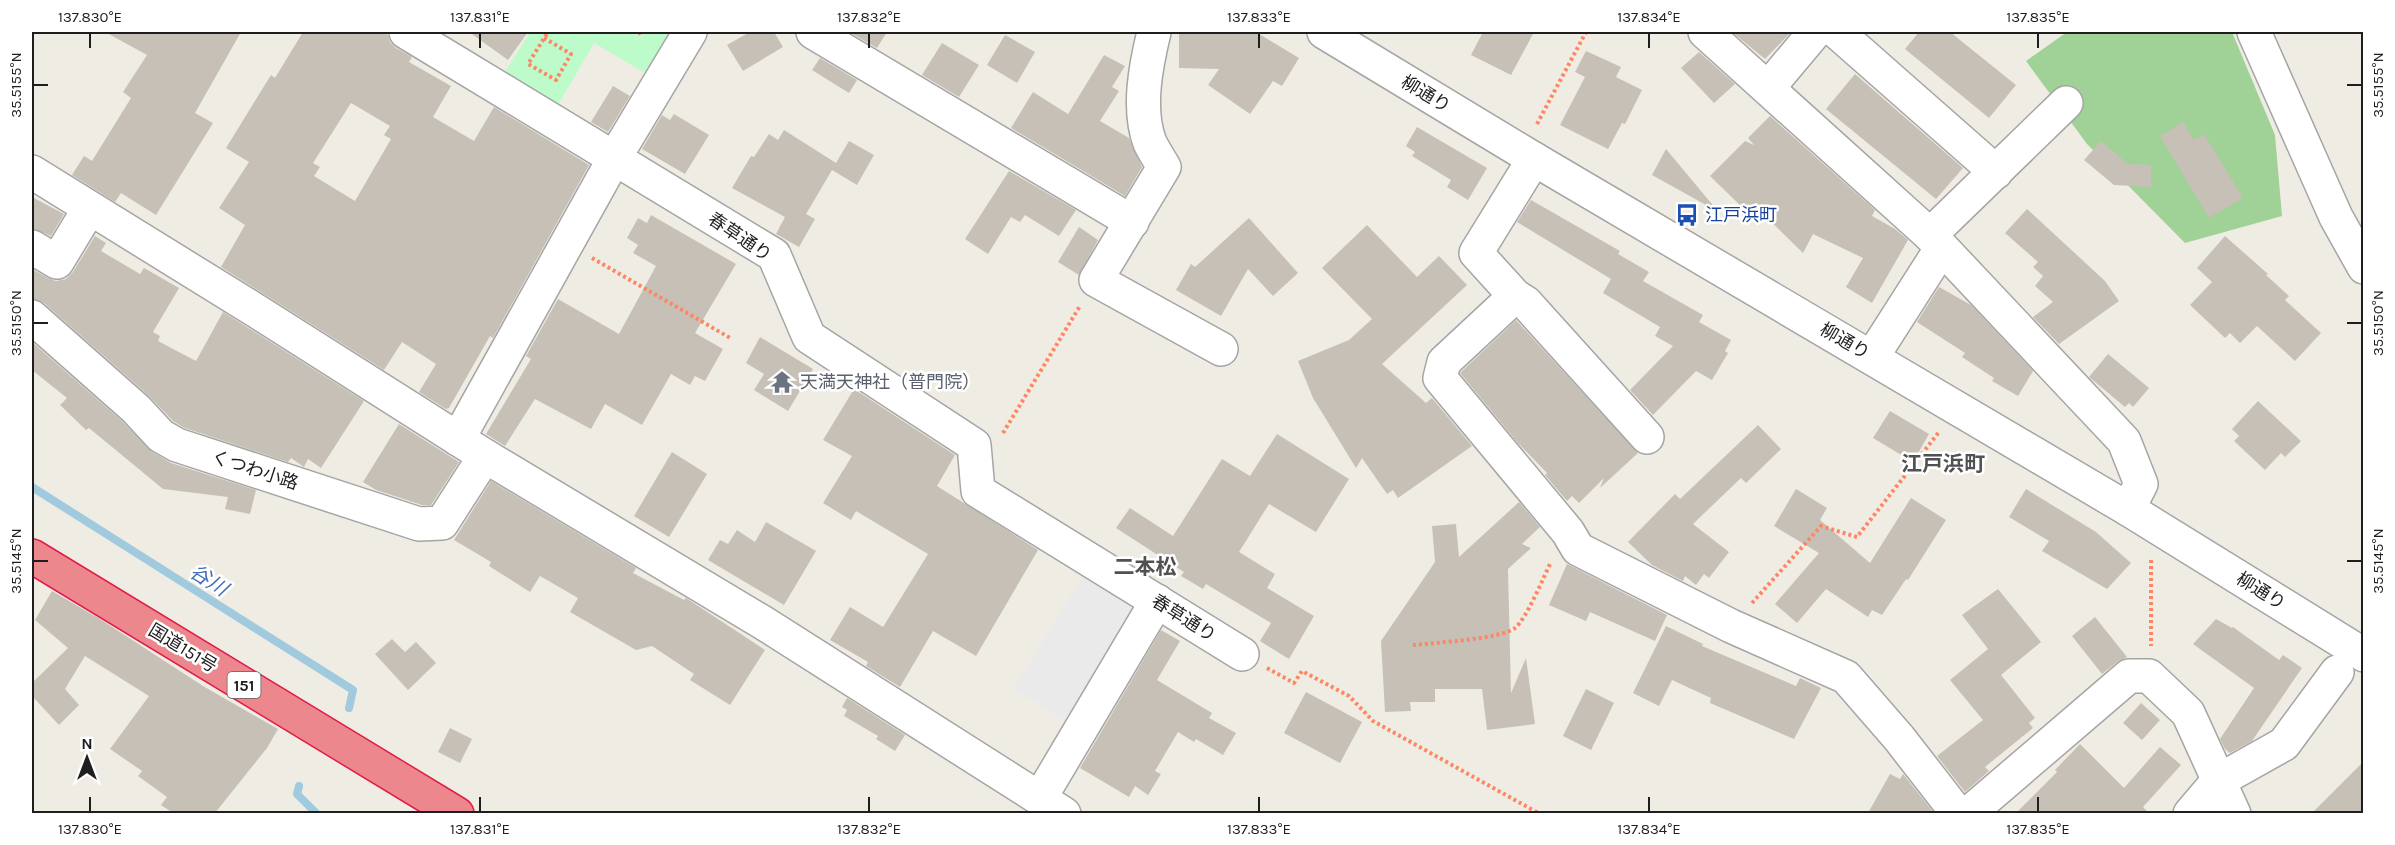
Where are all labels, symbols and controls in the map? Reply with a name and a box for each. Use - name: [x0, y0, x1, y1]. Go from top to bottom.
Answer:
- text: 137.830°E: [58, 8, 122, 26]
- text: 137.831°E: [450, 8, 510, 26]
- text: 137.832°E: [837, 8, 901, 26]
- text: 137.833°E: [1227, 8, 1291, 26]
- text: 137.834°E: [1617, 8, 1681, 26]
- text: 137.835°E: [2006, 8, 2070, 26]
- text: 35.5155°N: [7, 52, 25, 118]
- text: 35.5155°N: [2369, 52, 2387, 118]
- street label: 柳通り: [1397, 71, 1455, 117]
- bus stop icon: 江戸浜町: [1674, 202, 1700, 228]
- place label: 江戸浜町: [1705, 204, 1777, 226]
- street label: 春草通り: [704, 208, 776, 266]
- text: 35.5150°N: [7, 290, 25, 356]
- text: 35.5150°N: [2369, 290, 2387, 356]
- street label: 柳通り: [1816, 318, 1874, 364]
- temple icon: 天満天神社（普門院）: [769, 369, 795, 395]
- place label: 天満天神社（普門院）: [800, 371, 980, 393]
- street label: くつわ小路: [209, 446, 301, 494]
- district label: 江戸浜町: [1901, 452, 1985, 476]
- text: 35.5145°N: [7, 528, 25, 594]
- text: 35.5145°N: [2369, 528, 2387, 594]
- district label: 二本松: [1114, 555, 1177, 579]
- water label: 谷川: [186, 560, 233, 602]
- street label: 柳通り: [2232, 567, 2290, 615]
- street label: 春草通り: [1148, 590, 1220, 646]
- street label: 国道151号: [145, 619, 221, 677]
- road number: 151: [228, 672, 260, 698]
- north arrow: [57, 728, 117, 788]
- text: N: [81, 734, 93, 753]
- text: 137.830°E: [58, 820, 122, 838]
- text: 137.831°E: [450, 820, 510, 838]
- text: 137.832°E: [837, 820, 901, 838]
- text: 137.833°E: [1227, 820, 1291, 838]
- text: 137.834°E: [1617, 820, 1681, 838]
- text: 137.835°E: [2006, 820, 2070, 838]

